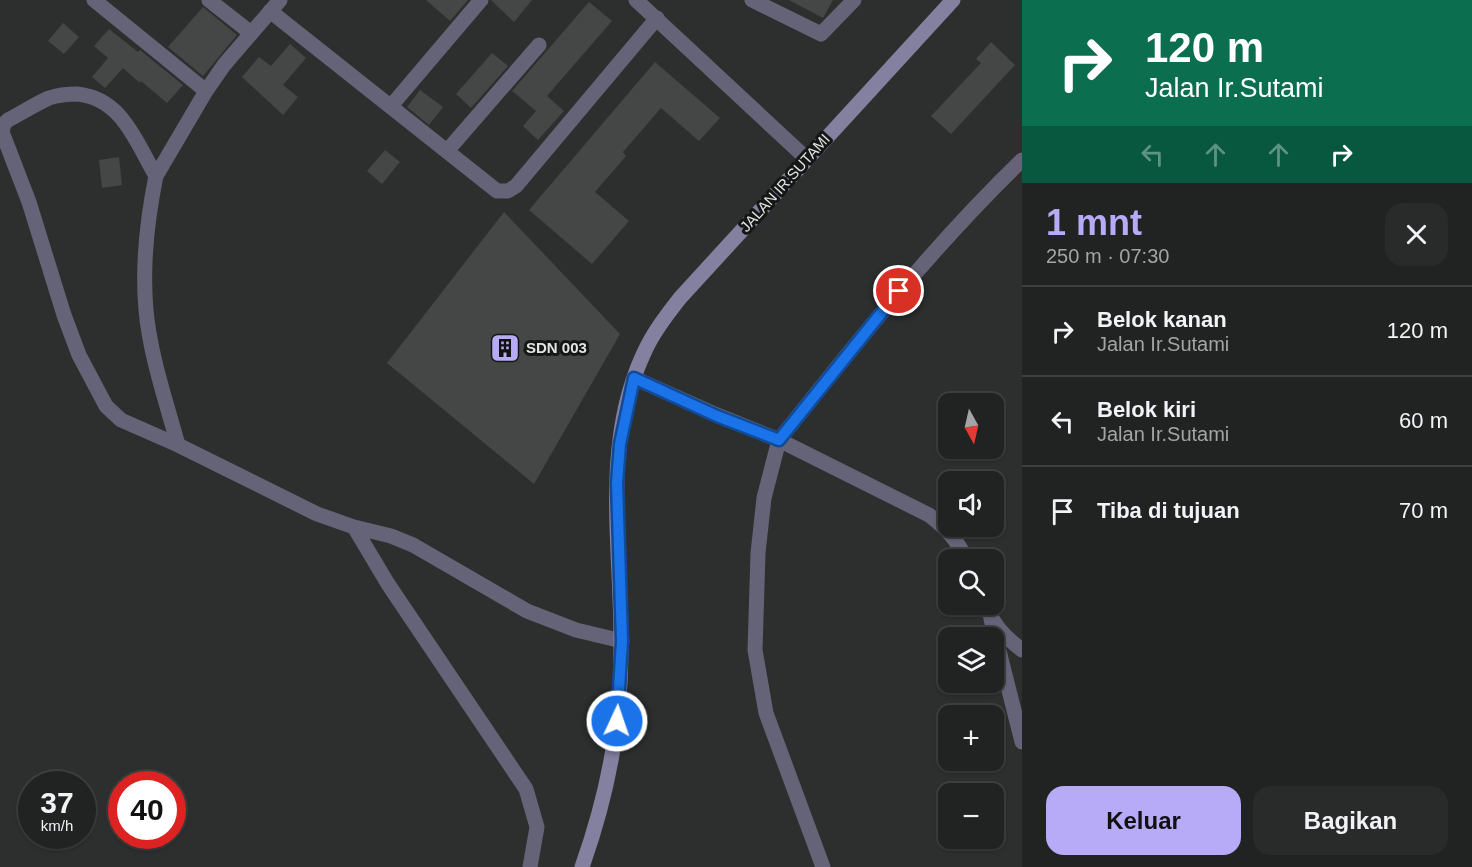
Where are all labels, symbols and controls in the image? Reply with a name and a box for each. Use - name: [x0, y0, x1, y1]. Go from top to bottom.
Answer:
- icon: right: [1046, 24, 1124, 102]
- text: 120 m: [1145, 24, 1264, 71]
- text: Jalan Ir.Sutami: [1145, 73, 1324, 103]
- street label: JALAN IR.SUTAMI: [736, 130, 833, 235]
- icon: left: [1136, 138, 1169, 171]
- icon: ahead: [1199, 138, 1232, 171]
- icon: ahead: [1262, 138, 1295, 171]
- icon: right: [1325, 138, 1358, 171]
- text: 1 mnt: [1046, 202, 1142, 243]
- button: close: [1385, 203, 1448, 266]
- text: 250 m · 07:30: [1046, 245, 1169, 267]
- pin: [873, 265, 924, 316]
- icon: arrive: [882, 274, 915, 307]
- text: Belok kanan: [1097, 307, 1227, 332]
- icon: right: [1046, 315, 1079, 348]
- text: 120 m: [1387, 318, 1448, 343]
- building icon: SDN 003: [489, 332, 521, 364]
- text: Jalan Ir.Sutami: [1097, 333, 1229, 355]
- place label: SDN 003: [526, 339, 587, 356]
- north arrow: [938, 393, 1004, 459]
- map controls: [938, 393, 1004, 849]
- text: Belok kiri: [1097, 397, 1196, 422]
- icon: left: [1046, 405, 1079, 438]
- text: 60 m: [1399, 408, 1448, 433]
- text: Jalan Ir.Sutami: [1097, 423, 1229, 445]
- button: sound: [938, 471, 1004, 537]
- icon: arrive: [1046, 495, 1079, 528]
- text: Tiba di tujuan: [1097, 498, 1240, 523]
- text: 70 m: [1399, 498, 1448, 523]
- button: search: [938, 549, 1004, 615]
- button: layers: [938, 627, 1004, 693]
- position arrow: [585, 689, 649, 753]
- button: +: [938, 705, 1004, 771]
- speed limit sign: 40: [108, 771, 186, 849]
- button: −: [938, 783, 1004, 849]
- text: 37: [40, 786, 74, 819]
- button: Keluar: [1046, 786, 1241, 855]
- button: Bagikan: [1253, 786, 1448, 855]
- text: km/h: [41, 817, 73, 834]

